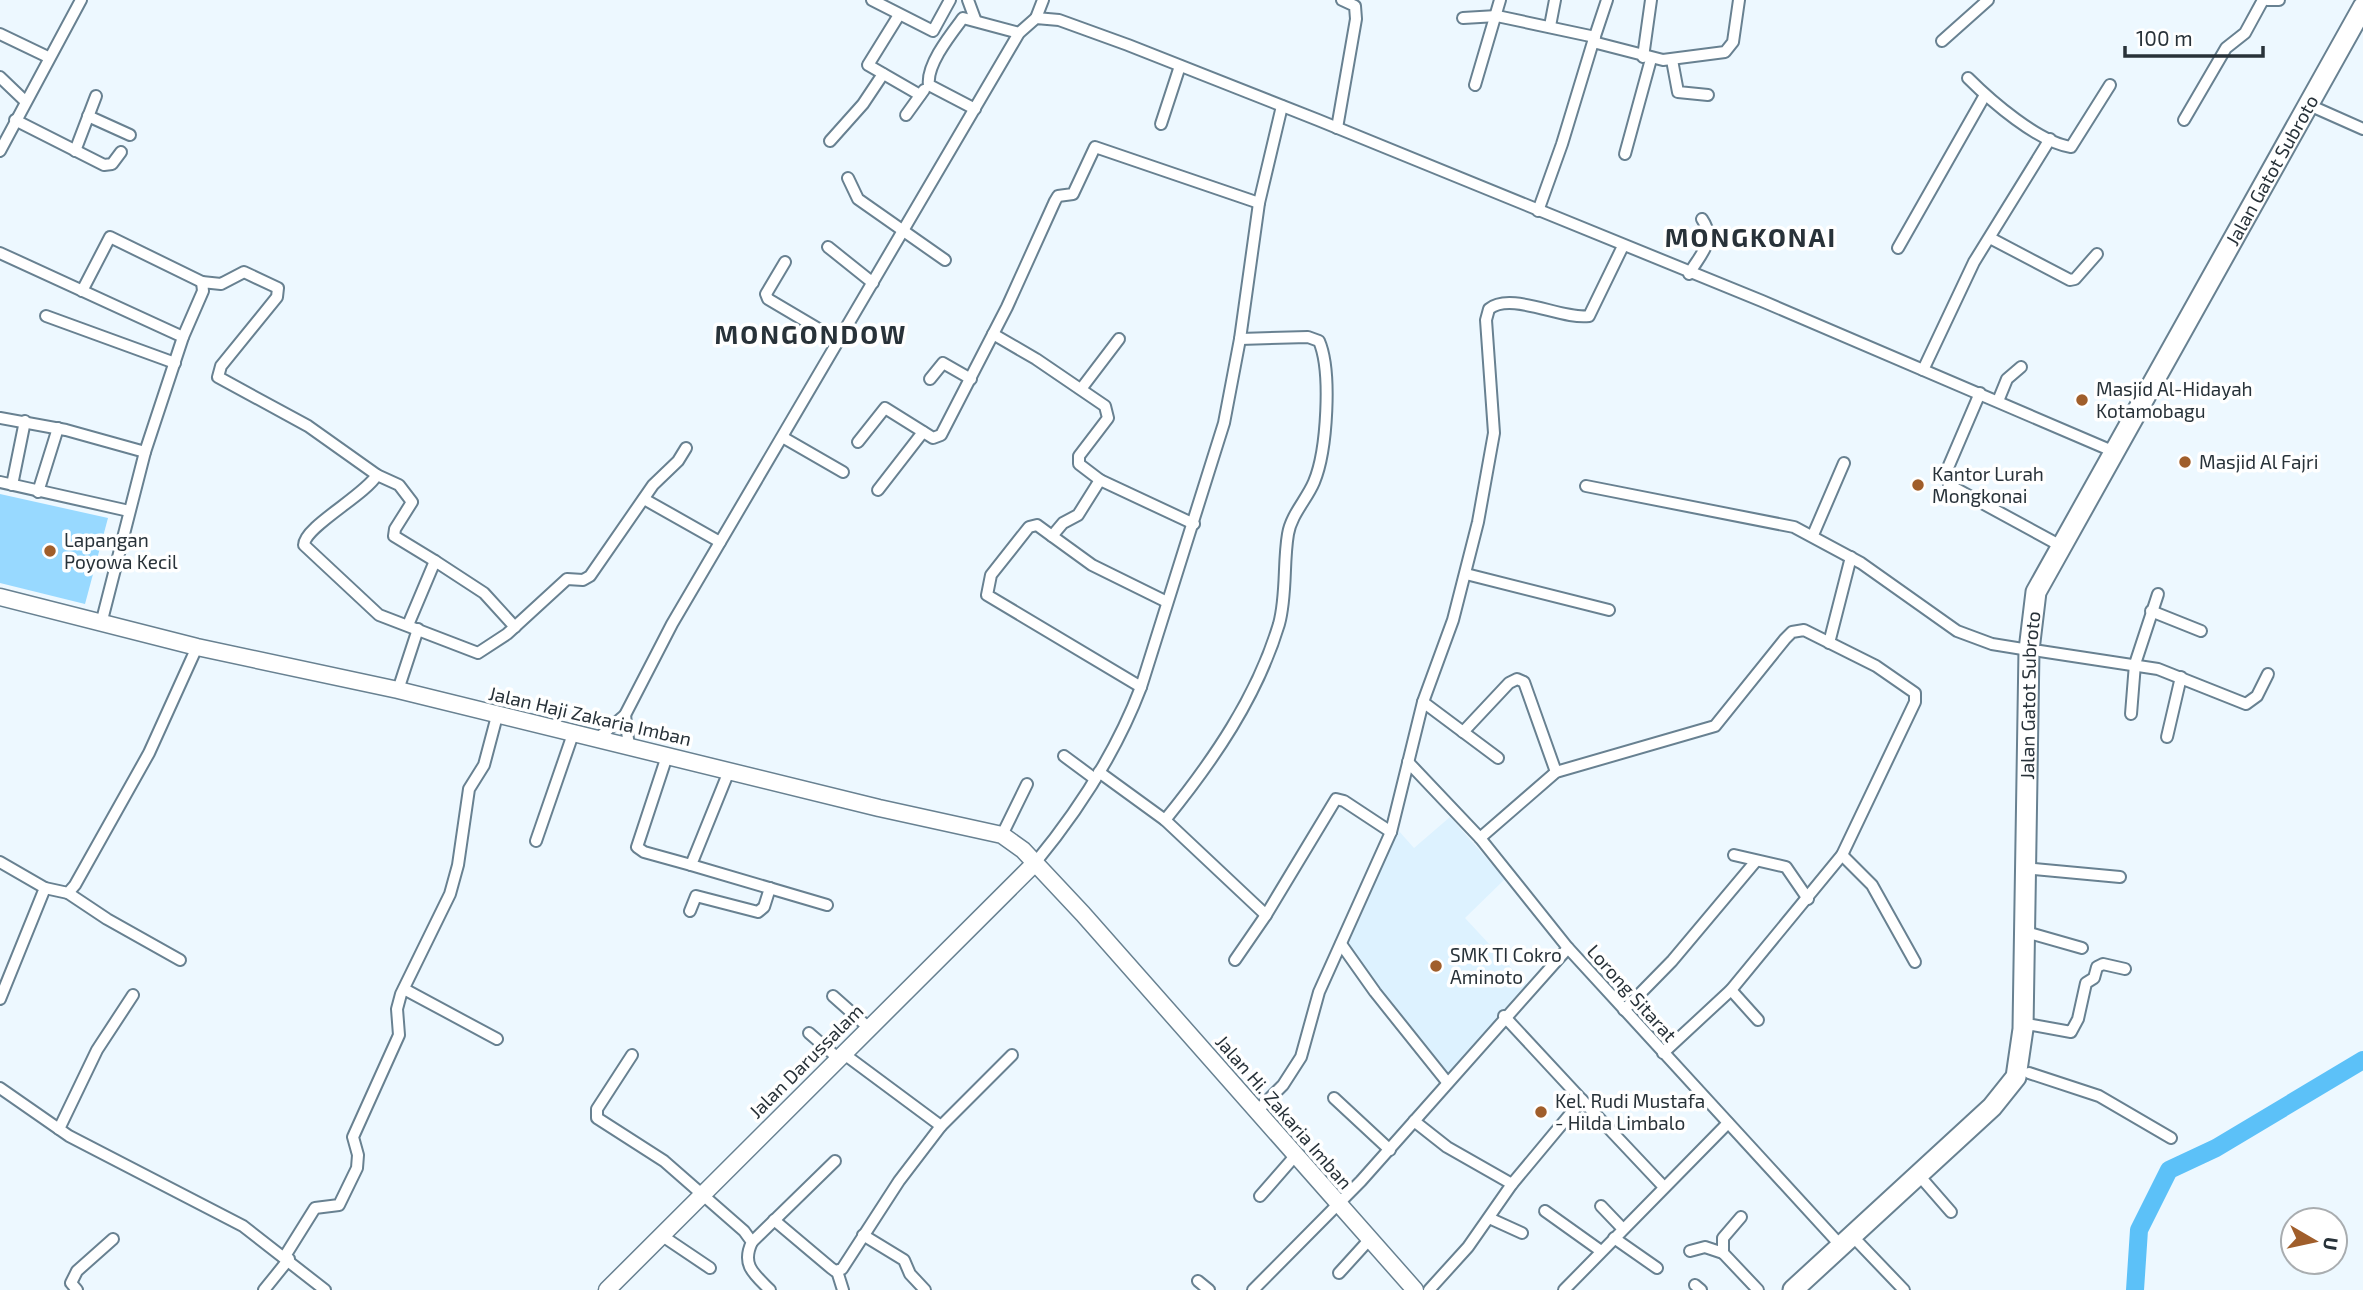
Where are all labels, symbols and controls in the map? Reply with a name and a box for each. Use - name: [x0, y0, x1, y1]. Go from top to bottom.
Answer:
- scale bar: [2125, 14, 2263, 58]
- text: 100 m: [2136, 25, 2193, 50]
- street label: Jalan Gatot Subroto: [2220, 91, 2323, 249]
- district label: MONGKONAI: [1665, 221, 1837, 252]
- district label: MONGONDOW: [715, 318, 907, 349]
- place label: Masjid Al-Hidayah Kotamobagu: [2096, 377, 2253, 422]
- marker: Masjid Al-Hidayah Kotamobagu: [2074, 392, 2090, 408]
- place label: Masjid Al Fajri: [2199, 450, 2318, 473]
- marker: Masjid Al Fajri: [2177, 454, 2193, 470]
- place label: Kantor Lurah Mongkonai: [1932, 462, 2044, 507]
- marker: Kantor Lurah Mongkonai: [1910, 477, 1926, 493]
- place label: Lapangan Poyowa Kecil: [64, 528, 178, 573]
- marker: Lapangan Poyowa Kecil: [42, 543, 58, 559]
- street label: Jalan Gatot Subroto: [2015, 610, 2045, 780]
- street label: Jalan Haji Zakaria Imban: [487, 681, 694, 750]
- street label: Lorong Sitarat: [1583, 939, 1682, 1046]
- place label: SMK TI Cokro Aminoto: [1450, 943, 1562, 988]
- marker: SMK TI Cokro Aminoto: [1428, 958, 1444, 974]
- street label: Jalan Darussalam: [744, 999, 868, 1123]
- street label: Jalan Hi. Zakaria Imban: [1211, 1030, 1357, 1193]
- place label: Kel. Rudi Mustafa - Hilda Limbalo: [1555, 1089, 1705, 1134]
- marker: Kel. Rudi Mustafa - Hilda Limbalo: [1533, 1104, 1549, 1120]
- north arrow: [2279, 1206, 2349, 1276]
- text: U: [2319, 1235, 2344, 1252]

